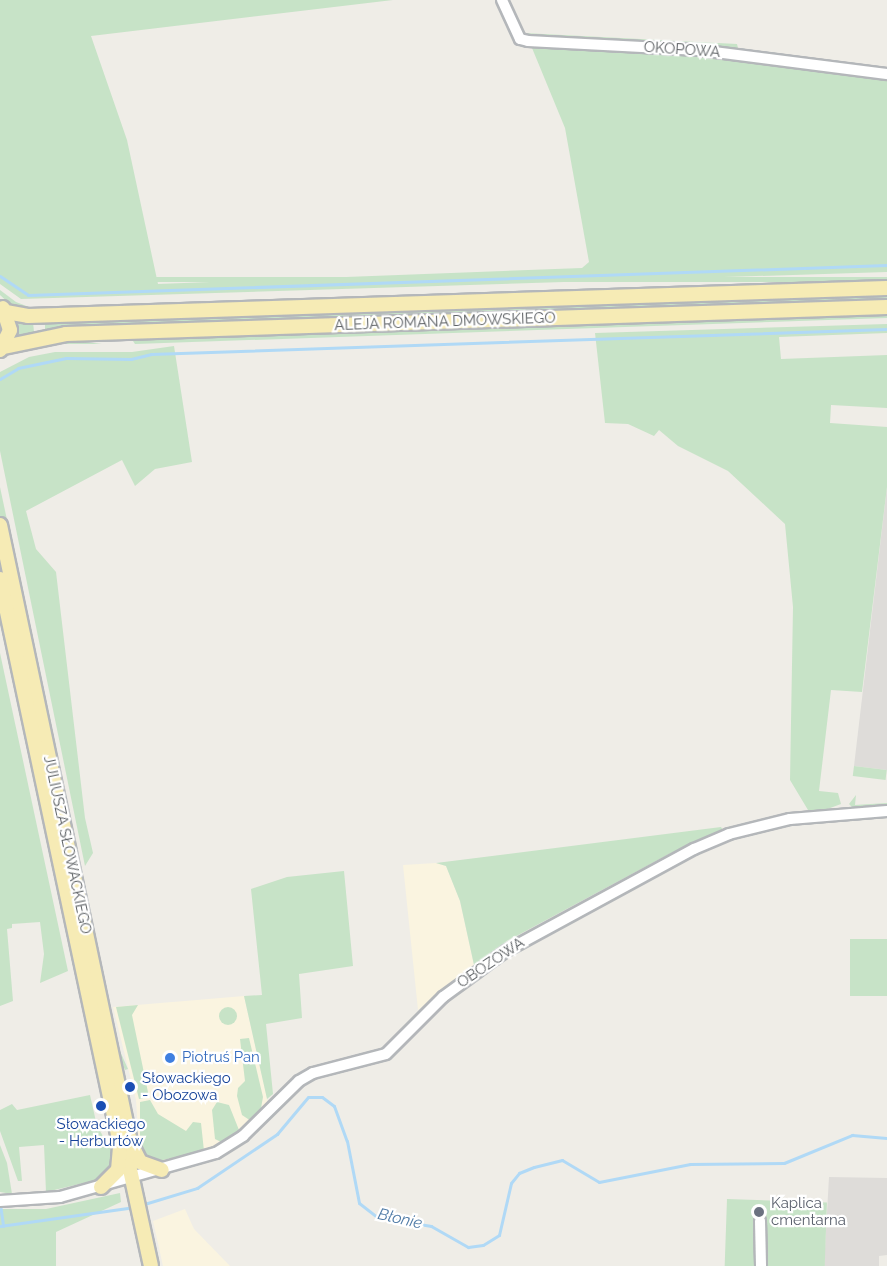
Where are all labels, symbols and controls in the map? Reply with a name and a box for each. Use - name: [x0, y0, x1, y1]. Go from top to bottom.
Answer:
- street label: OKOPOWA: [643, 38, 721, 62]
- street label: ALEJA ROMANA DMOWSKIEGO: [334, 309, 556, 335]
- street label: JULIUSZA SŁOWACKIEGO: [39, 754, 95, 936]
- street label: OBOZOWA: [454, 934, 528, 992]
- place label: Piotruś Pan: [182, 1049, 260, 1067]
- marker: Piotruś Pan: [163, 1051, 177, 1065]
- place label: Słowackiego - Obozowa: [142, 1069, 231, 1104]
- marker: Słowackiego - Obozowa: [123, 1080, 137, 1094]
- marker: Słowackiego - Herburtów: [94, 1099, 108, 1113]
- place label: Słowackiego - Herburtów: [57, 1115, 145, 1150]
- place label: Kaplica cmentarna: [771, 1194, 846, 1229]
- water label: Błonie: [376, 1205, 424, 1233]
- marker: Kaplica cmentarna: [752, 1205, 766, 1219]

